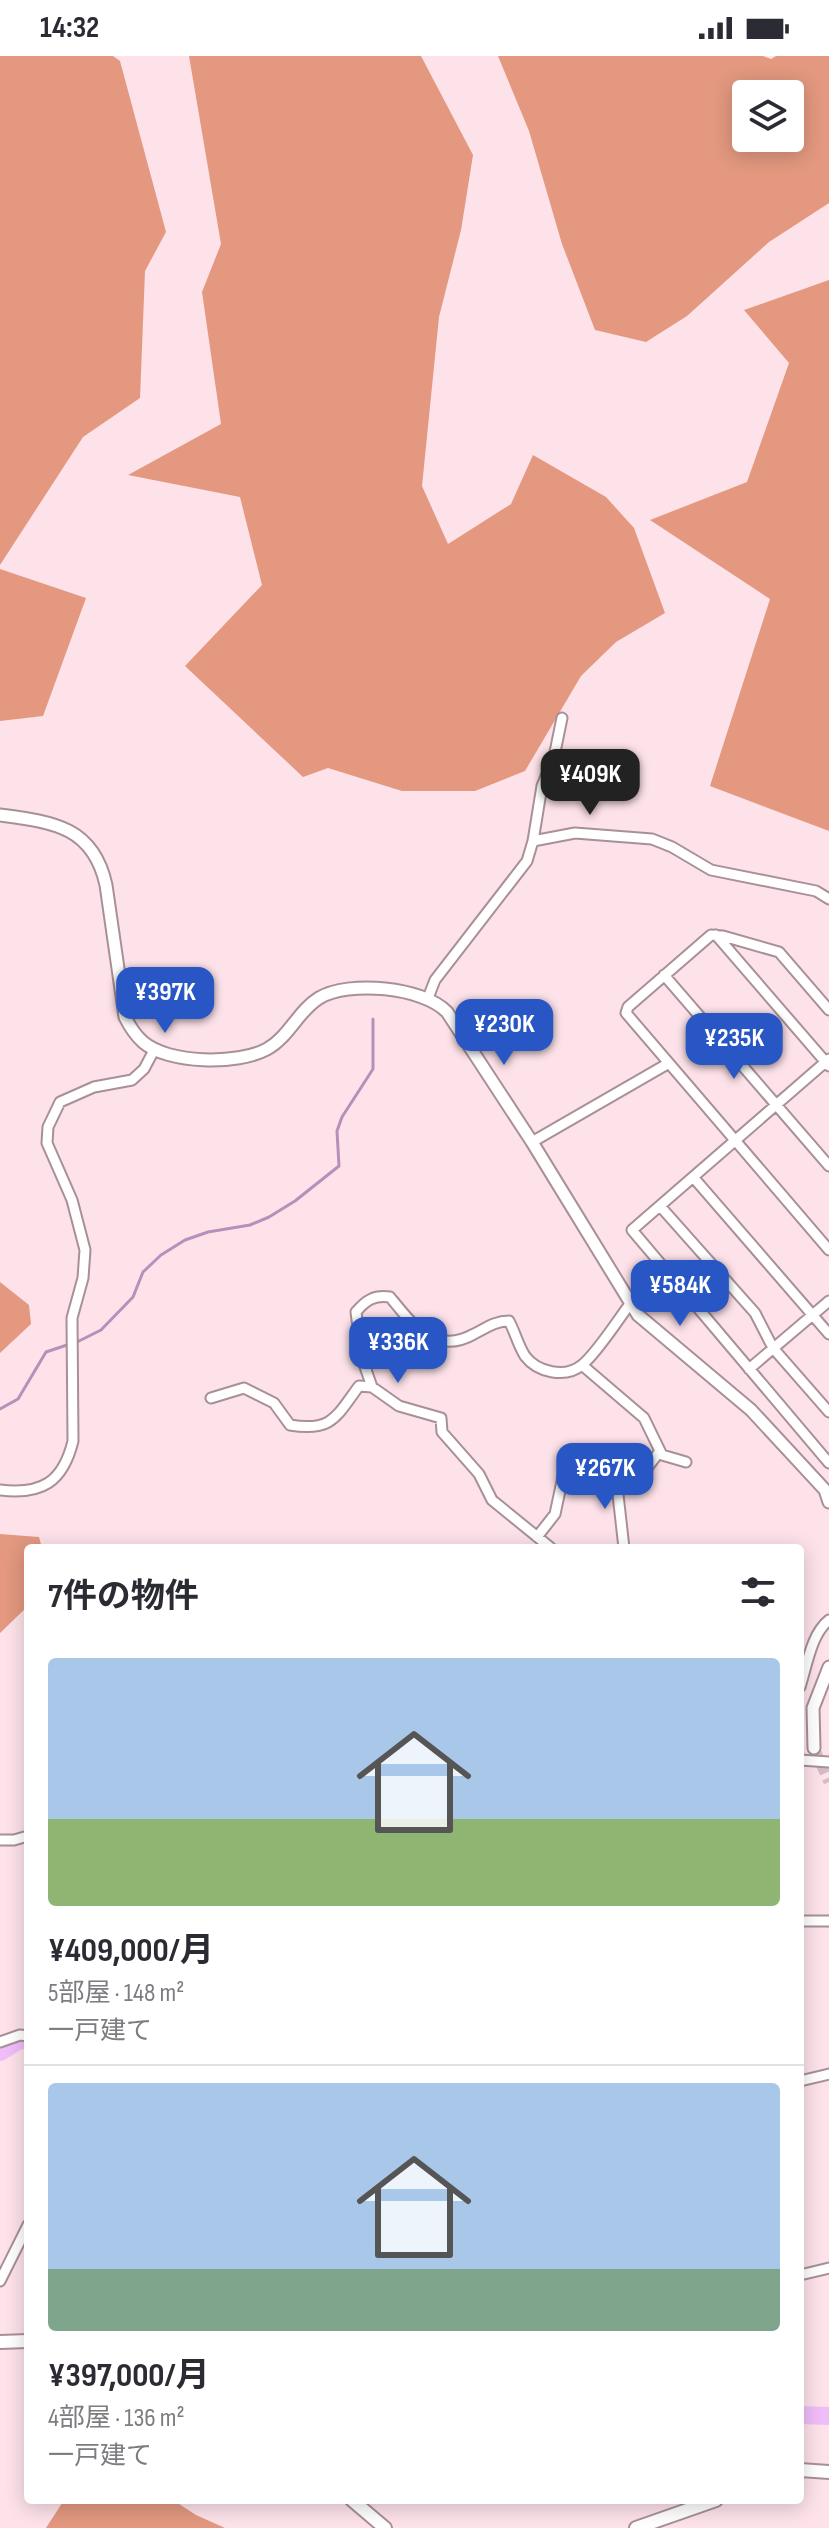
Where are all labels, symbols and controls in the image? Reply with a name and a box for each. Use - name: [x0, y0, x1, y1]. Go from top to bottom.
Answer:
- text: 14:32: [40, 10, 99, 46]
- map controls: [732, 80, 804, 152]
- button: layers: [732, 80, 804, 152]
- pin: ¥409K: [534, 749, 646, 817]
- text: ¥409K: [559, 759, 621, 790]
- pin: ¥397K: [109, 967, 221, 1035]
- text: ¥397K: [134, 977, 196, 1008]
- pin: ¥230K: [448, 999, 560, 1067]
- text: ¥230K: [473, 1009, 535, 1040]
- pin: ¥235K: [678, 1013, 790, 1081]
- text: ¥235K: [704, 1023, 764, 1054]
- pin: ¥584K: [624, 1260, 736, 1328]
- text: ¥584K: [649, 1270, 711, 1301]
- pin: ¥336K: [342, 1317, 454, 1385]
- text: ¥336K: [367, 1327, 429, 1358]
- pin: ¥267K: [549, 1443, 661, 1511]
- text: ¥267K: [574, 1453, 636, 1484]
- icon: filters: [736, 1570, 780, 1614]
- text: 7件の物件: [48, 1576, 199, 1617]
- icon: home: [342, 1710, 486, 1854]
- text: ¥409,000/月: [48, 1930, 214, 1971]
- text: 5部屋 · 148 m²: [48, 1978, 184, 2009]
- text: 一戸建て: [48, 2016, 152, 2047]
- icon: home: [342, 2135, 486, 2279]
- text: ¥397,000/月: [48, 2355, 210, 2396]
- text: 4部屋 · 136 m²: [48, 2403, 185, 2434]
- text: 一戸建て: [48, 2441, 152, 2472]

